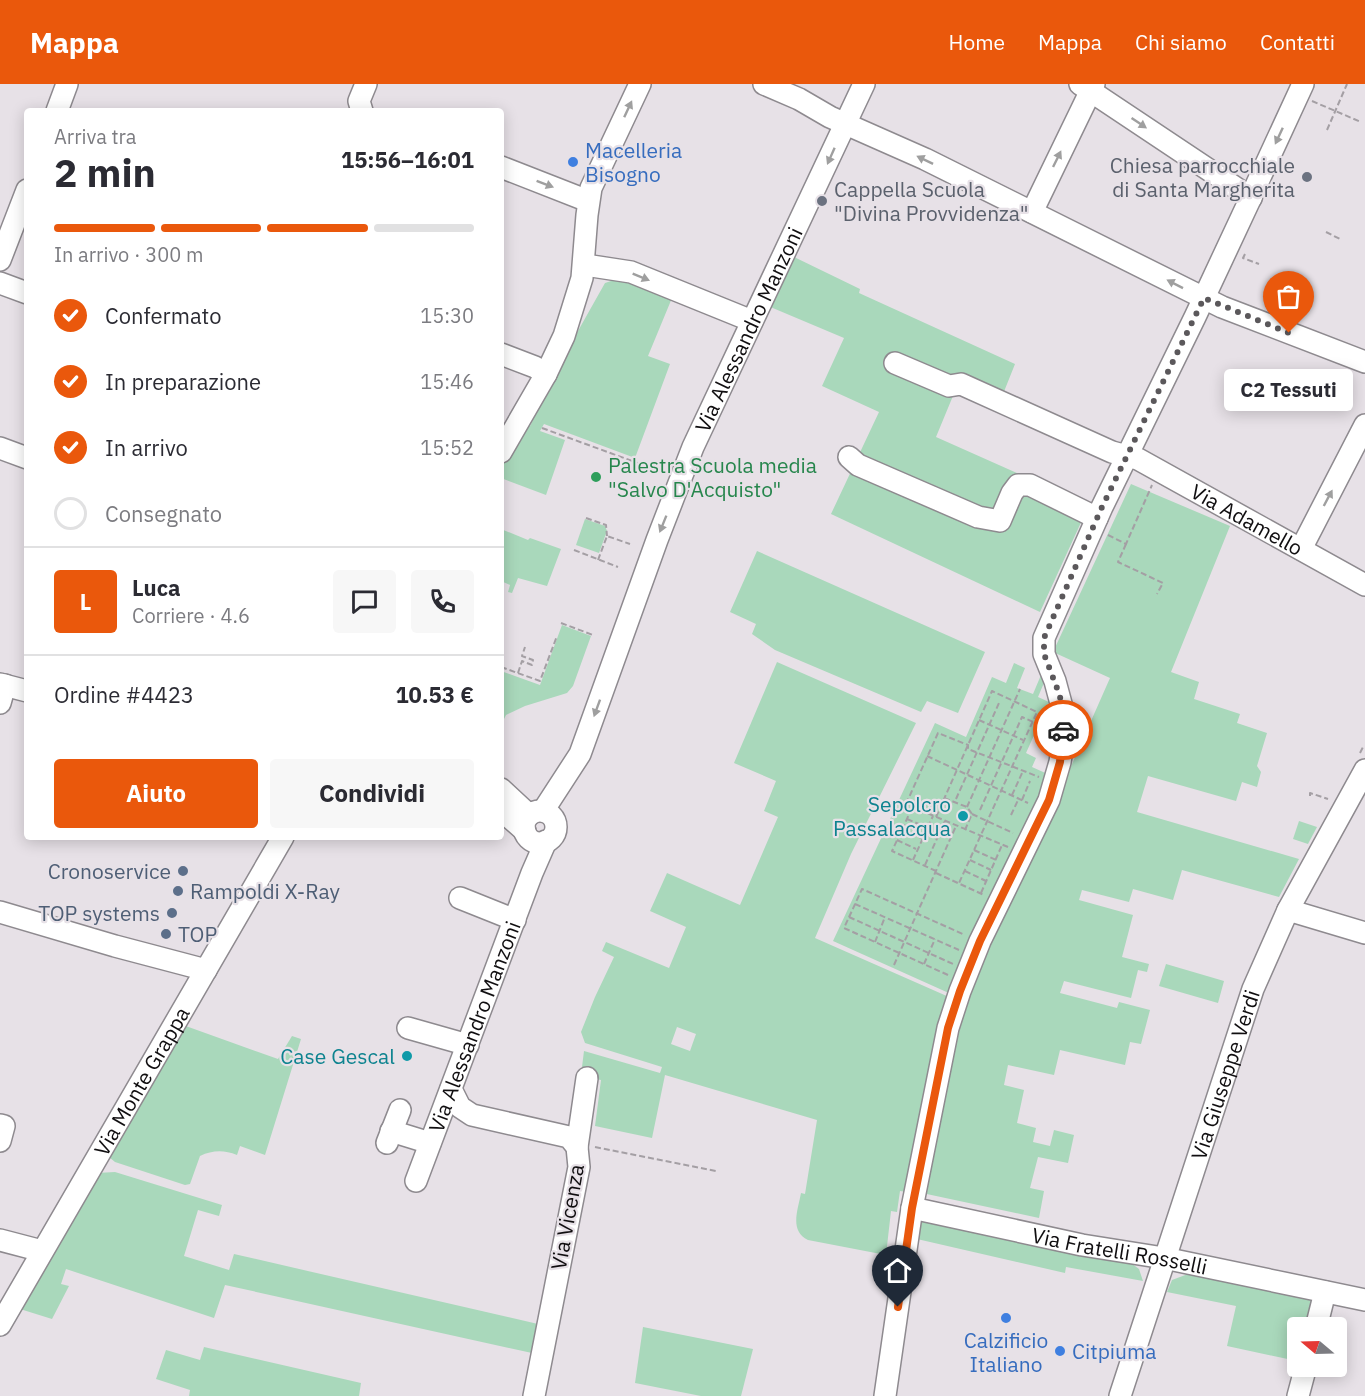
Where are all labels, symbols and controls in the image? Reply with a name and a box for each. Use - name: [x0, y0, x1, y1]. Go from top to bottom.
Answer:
- text: Mappa: [30, 24, 119, 61]
- text: Home: [949, 28, 1005, 56]
- text: Mappa: [1038, 28, 1102, 56]
- text: Chi siamo: [1135, 28, 1227, 56]
- text: Contatti: [1260, 28, 1335, 56]
- one-way arrow: [624, 100, 633, 117]
- one-way arrow: [1131, 118, 1148, 129]
- text: Arriva tra: [54, 123, 137, 150]
- one-way arrow: [1275, 128, 1284, 145]
- place label: Macelleria Bisogno: [585, 136, 682, 188]
- text: 15:56–16:01: [341, 145, 474, 174]
- text: 2 min: [54, 147, 156, 198]
- one-way arrow: [826, 147, 835, 164]
- one-way arrow: [1053, 151, 1062, 168]
- place label: Chiesa parrocchiale di Santa Margherita: [1110, 151, 1295, 203]
- marker: Macelleria Bisogno: [566, 155, 580, 169]
- one-way arrow: [917, 155, 934, 164]
- marker: Chiesa parrocchiale di Santa Margherita: [1300, 170, 1314, 184]
- place label: Cappella Scuola "Divina Provvidenza": [834, 175, 1029, 227]
- one-way arrow: [536, 179, 554, 189]
- marker: Cappella Scuola "Divina Provvidenza": [815, 194, 829, 208]
- street label: Via Alessandro Manzoni: [688, 222, 809, 437]
- text: In arrivo · 300 m: [54, 241, 203, 268]
- pin: [1263, 271, 1314, 333]
- one-way arrow: [633, 272, 651, 282]
- one-way arrow: [1167, 279, 1184, 289]
- icon: bag: [1272, 280, 1305, 313]
- icon: check: [54, 299, 87, 332]
- text: Confermato: [105, 301, 222, 330]
- text: 15:30: [420, 302, 474, 329]
- icon: check: [54, 365, 87, 398]
- text: In preparazione: [105, 367, 261, 396]
- text: 15:46: [420, 368, 474, 395]
- callout: C2 Tessuti: [1224, 369, 1354, 411]
- text: C2 Tessuti: [1240, 376, 1337, 403]
- icon: check: [54, 431, 87, 464]
- text: In arrivo: [105, 433, 188, 462]
- text: 15:52: [420, 434, 474, 461]
- place label: Palestra Scuola media "Salvo D'Acquisto": [608, 451, 817, 503]
- marker: Palestra Scuola media "Salvo D'Acquisto": [589, 470, 603, 484]
- street label: Via Adamello: [1186, 477, 1308, 562]
- one-way arrow: [1323, 489, 1333, 506]
- text: Consegnato: [105, 499, 222, 528]
- one-way arrow: [658, 516, 668, 534]
- button: chat: [333, 570, 396, 633]
- button: phone: [411, 570, 474, 633]
- text: Luca: [132, 573, 181, 602]
- text: L: [80, 587, 91, 616]
- text: Corriere · 4.6: [132, 602, 250, 629]
- text: Ordine #4423: [54, 680, 194, 709]
- text: 10.53 €: [395, 680, 474, 709]
- one-way arrow: [592, 699, 602, 717]
- courier: [1033, 700, 1093, 760]
- icon: car: [1047, 714, 1080, 747]
- button: Aiuto: [54, 759, 258, 828]
- button: Condividi: [270, 759, 474, 828]
- place label: Sepolcro Passalacqua: [833, 790, 951, 842]
- marker: Sepolcro Passalacqua: [956, 809, 970, 823]
- place label: Cronoservice: [48, 857, 171, 885]
- marker: Cronoservice: [176, 864, 190, 878]
- place label: Rampoldi X-Ray: [190, 877, 341, 905]
- marker: Rampoldi X-Ray: [171, 884, 185, 898]
- place label: TOP systems: [38, 899, 160, 927]
- marker: TOP systems: [165, 906, 179, 920]
- street label: Via Alessandro Manzoni: [422, 917, 527, 1136]
- place label: TOP: [178, 920, 217, 948]
- marker: TOP: [159, 927, 173, 941]
- street label: Via Giuseppe Verdi: [1184, 986, 1266, 1163]
- street label: Via Monte Grappa: [87, 1001, 196, 1161]
- place label: Case Gescal: [280, 1042, 395, 1070]
- marker: Case Gescal: [400, 1049, 414, 1063]
- street label: Via Vicenza: [544, 1162, 590, 1272]
- street label: Via Fratelli Rosselli: [1029, 1220, 1210, 1281]
- pin: [872, 1245, 923, 1307]
- icon: home: [881, 1254, 914, 1287]
- marker: Calzificio Italiano: [999, 1311, 1013, 1325]
- north arrow: [1287, 1317, 1347, 1377]
- map controls: [1287, 1317, 1347, 1377]
- place label: Calzificio Italiano: [964, 1326, 1048, 1378]
- place label: Citpiuma: [1072, 1337, 1157, 1365]
- marker: Citpiuma: [1053, 1344, 1067, 1358]

